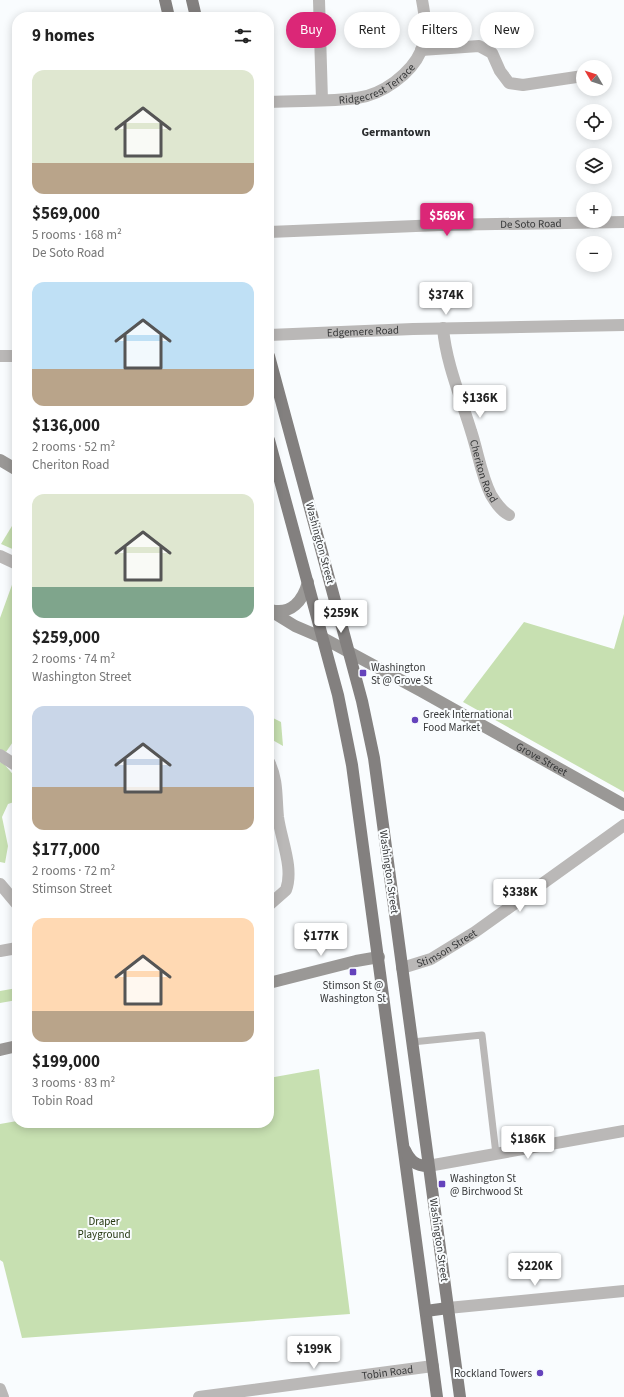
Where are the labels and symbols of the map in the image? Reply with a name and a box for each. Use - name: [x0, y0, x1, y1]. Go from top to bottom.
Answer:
- street label: Ridgecrest Terrace: [338, 60, 419, 107]
- north arrow: [576, 60, 612, 96]
- district label: Germantown: [361, 124, 431, 141]
- pin: $569K: [419, 203, 475, 237]
- street label: De Soto Road: [500, 216, 562, 232]
- pin: $374K: [418, 282, 474, 316]
- street label: Edgemere Road: [326, 322, 399, 340]
- pin: $136K: [452, 385, 508, 419]
- street label: Cheriton Road: [466, 438, 501, 506]
- street label: Washington Street: [302, 500, 338, 586]
- pin: $259K: [313, 600, 369, 634]
- place label: Washington St @ Grove St: [371, 660, 433, 688]
- marker: Washington St @ Grove St: [358, 668, 368, 678]
- place label: Greek International Food Market: [423, 707, 512, 735]
- marker: Greek International Food Market: [410, 715, 420, 725]
- street label: Grove Street: [513, 738, 571, 779]
- street label: Washington Street: [376, 829, 402, 915]
- pin: $338K: [492, 879, 548, 913]
- pin: $177K: [293, 923, 349, 957]
- street label: Stimson Street: [414, 925, 480, 971]
- marker: Stimson St @ Washington St: [348, 967, 358, 977]
- place label: Stimson St @ Washington St: [320, 978, 386, 1006]
- pin: $186K: [500, 1126, 556, 1160]
- place label: Washington St @ Birchwood St: [450, 1171, 523, 1199]
- marker: Washington St @ Birchwood St: [437, 1179, 447, 1189]
- street label: Washington Street: [426, 1197, 452, 1283]
- park label: Draper Playground: [77, 1214, 131, 1242]
- pin: $220K: [507, 1253, 563, 1287]
- pin: $199K: [286, 1336, 342, 1370]
- street label: Tobin Road: [361, 1361, 414, 1383]
- place label: Rockland Towers: [454, 1366, 532, 1381]
- marker: Rockland Towers: [535, 1368, 545, 1378]

